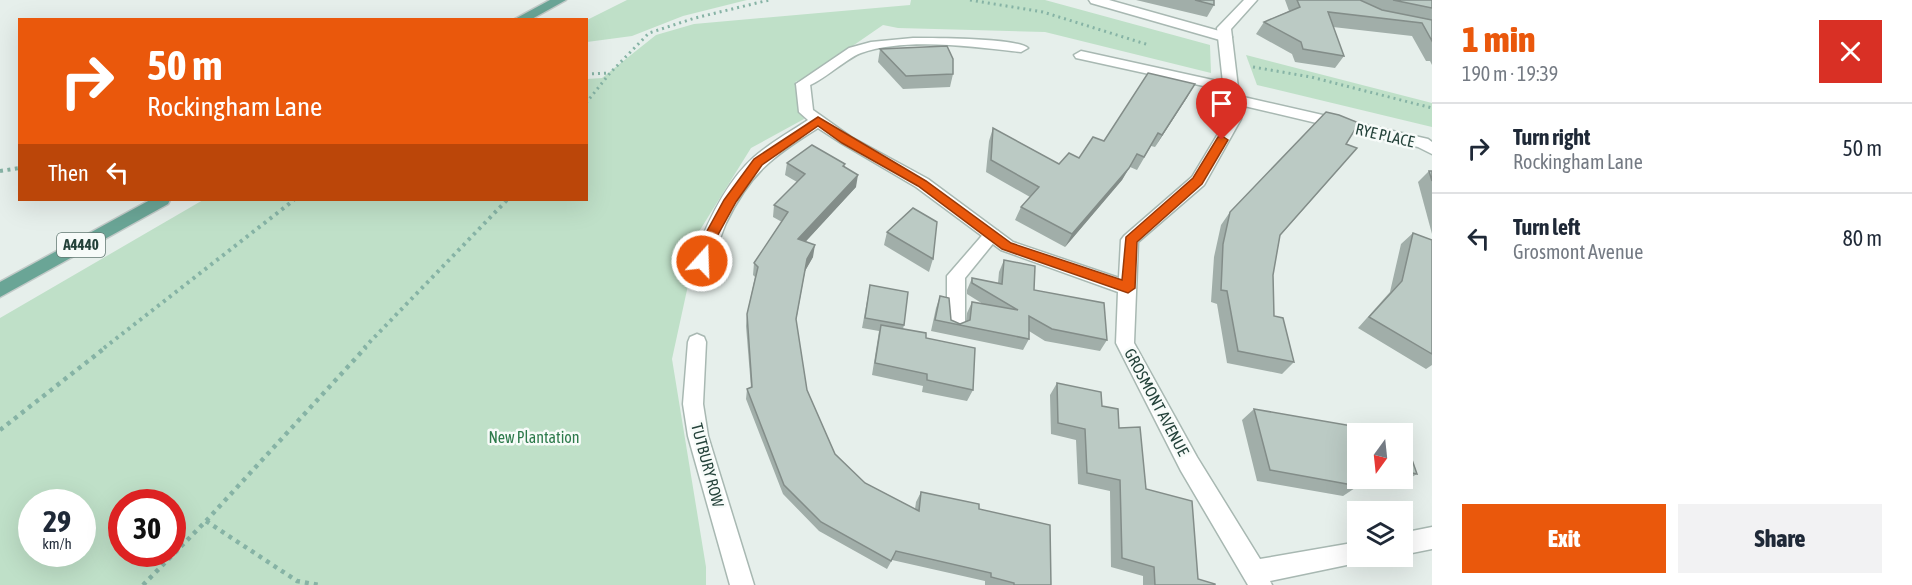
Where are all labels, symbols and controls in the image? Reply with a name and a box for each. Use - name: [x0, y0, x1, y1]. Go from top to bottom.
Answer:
- text: 1 min: [1462, 18, 1536, 60]
- button: close: [1819, 20, 1882, 83]
- text: 50 m: [147, 41, 222, 89]
- icon: right: [48, 42, 126, 120]
- text: 190 m · 19:39: [1462, 62, 1558, 85]
- pin: [1196, 78, 1247, 140]
- icon: arrive: [1205, 87, 1238, 120]
- text: Rockingham Lane: [147, 91, 322, 122]
- street label: RYE PLACE: [1354, 119, 1416, 151]
- text: Turn right: [1513, 124, 1590, 150]
- icon: right: [1462, 132, 1495, 165]
- text: 50 m: [1842, 135, 1882, 161]
- text: Rockingham Lane: [1513, 150, 1643, 173]
- icon: left: [101, 156, 134, 189]
- text: Then: [48, 160, 89, 186]
- text: Turn left: [1513, 214, 1580, 240]
- icon: left: [1462, 222, 1495, 255]
- text: 80 m: [1842, 225, 1882, 251]
- position arrow: [670, 229, 734, 293]
- road number: A4440: [57, 233, 105, 257]
- text: Grosmont Avenue: [1513, 240, 1643, 263]
- street label: GROSMONT AVENUE: [1121, 345, 1193, 459]
- street label: TUTBURY ROW: [688, 421, 728, 509]
- north arrow: [1347, 423, 1413, 489]
- map controls: [1347, 423, 1413, 567]
- park label: New Plantation: [488, 428, 580, 446]
- speed limit sign: 30: [108, 489, 186, 567]
- button: layers: [1347, 501, 1413, 567]
- text: 29: [43, 504, 71, 538]
- button: Exit: [1462, 504, 1666, 573]
- button: Share: [1678, 504, 1882, 573]
- text: km/h: [42, 535, 72, 552]

